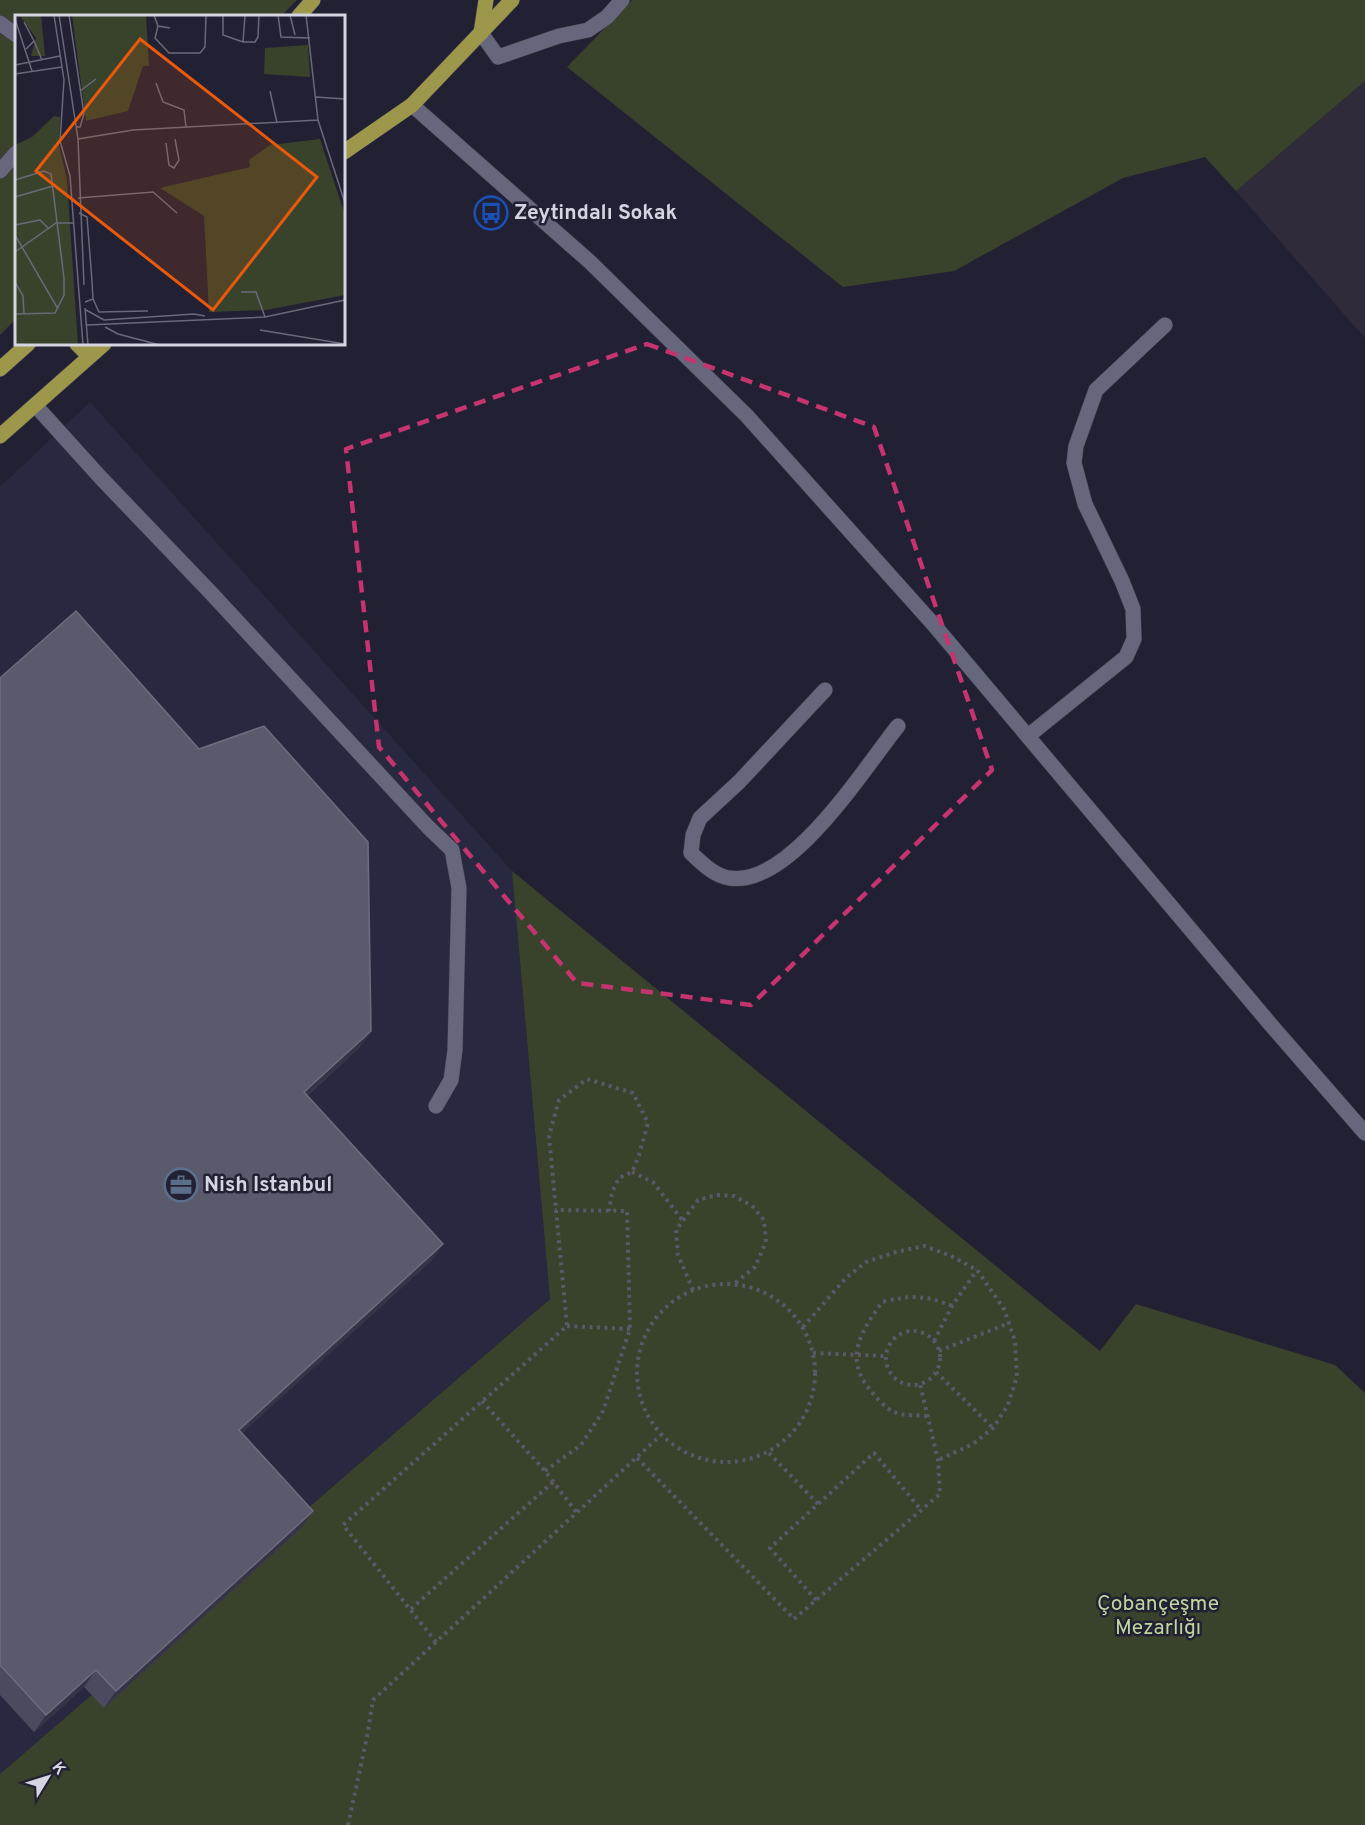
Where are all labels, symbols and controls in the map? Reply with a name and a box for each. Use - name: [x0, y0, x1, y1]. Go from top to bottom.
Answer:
- inset map: [15, 15, 345, 345]
- bus stop icon: Zeytindalı Sokak: [473, 195, 509, 231]
- place label: Zeytindalı Sokak: [514, 200, 677, 227]
- office icon: Nish Istanbul: [163, 1167, 199, 1203]
- place label: Nish Istanbul: [204, 1172, 332, 1199]
- park label: Çobançeşme Mezarlığı: [1097, 1591, 1219, 1642]
- north arrow: [18, 1747, 78, 1807]
- text: K: [47, 1758, 70, 1780]

